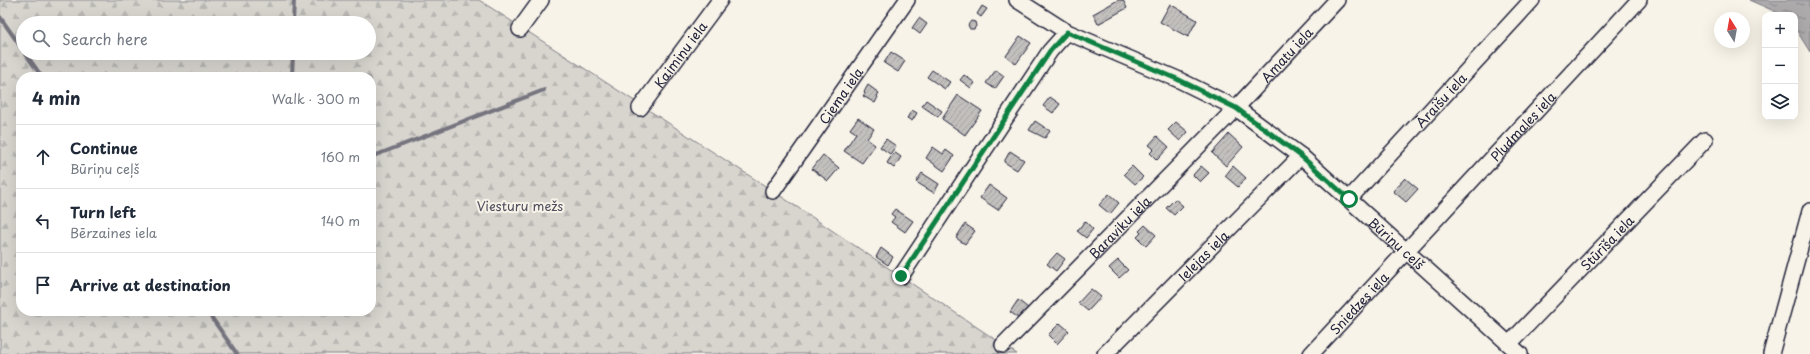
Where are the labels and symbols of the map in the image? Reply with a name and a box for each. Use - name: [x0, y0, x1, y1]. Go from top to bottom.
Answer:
- north arrow: [1714, 12, 1750, 48]
- street label: Kaimiņu iela: [649, 16, 711, 91]
- street label: Amatu iela: [1256, 22, 1317, 86]
- street label: Ciema iela: [814, 62, 867, 128]
- street label: Āraišu iela: [1410, 68, 1471, 131]
- street label: Pludmales iela: [1485, 86, 1560, 165]
- street label: Baraviku iela: [1084, 190, 1155, 262]
- route start: [1340, 190, 1358, 208]
- park label: Viesturu mežs: [477, 196, 563, 215]
- street label: Stūrīša iela: [1576, 210, 1638, 274]
- street label: Būriņu ceļš: [1365, 212, 1429, 273]
- street label: Ielejas iela: [1173, 225, 1233, 285]
- route end: [892, 267, 910, 285]
- street label: Sniedzes iela: [1325, 267, 1393, 338]

